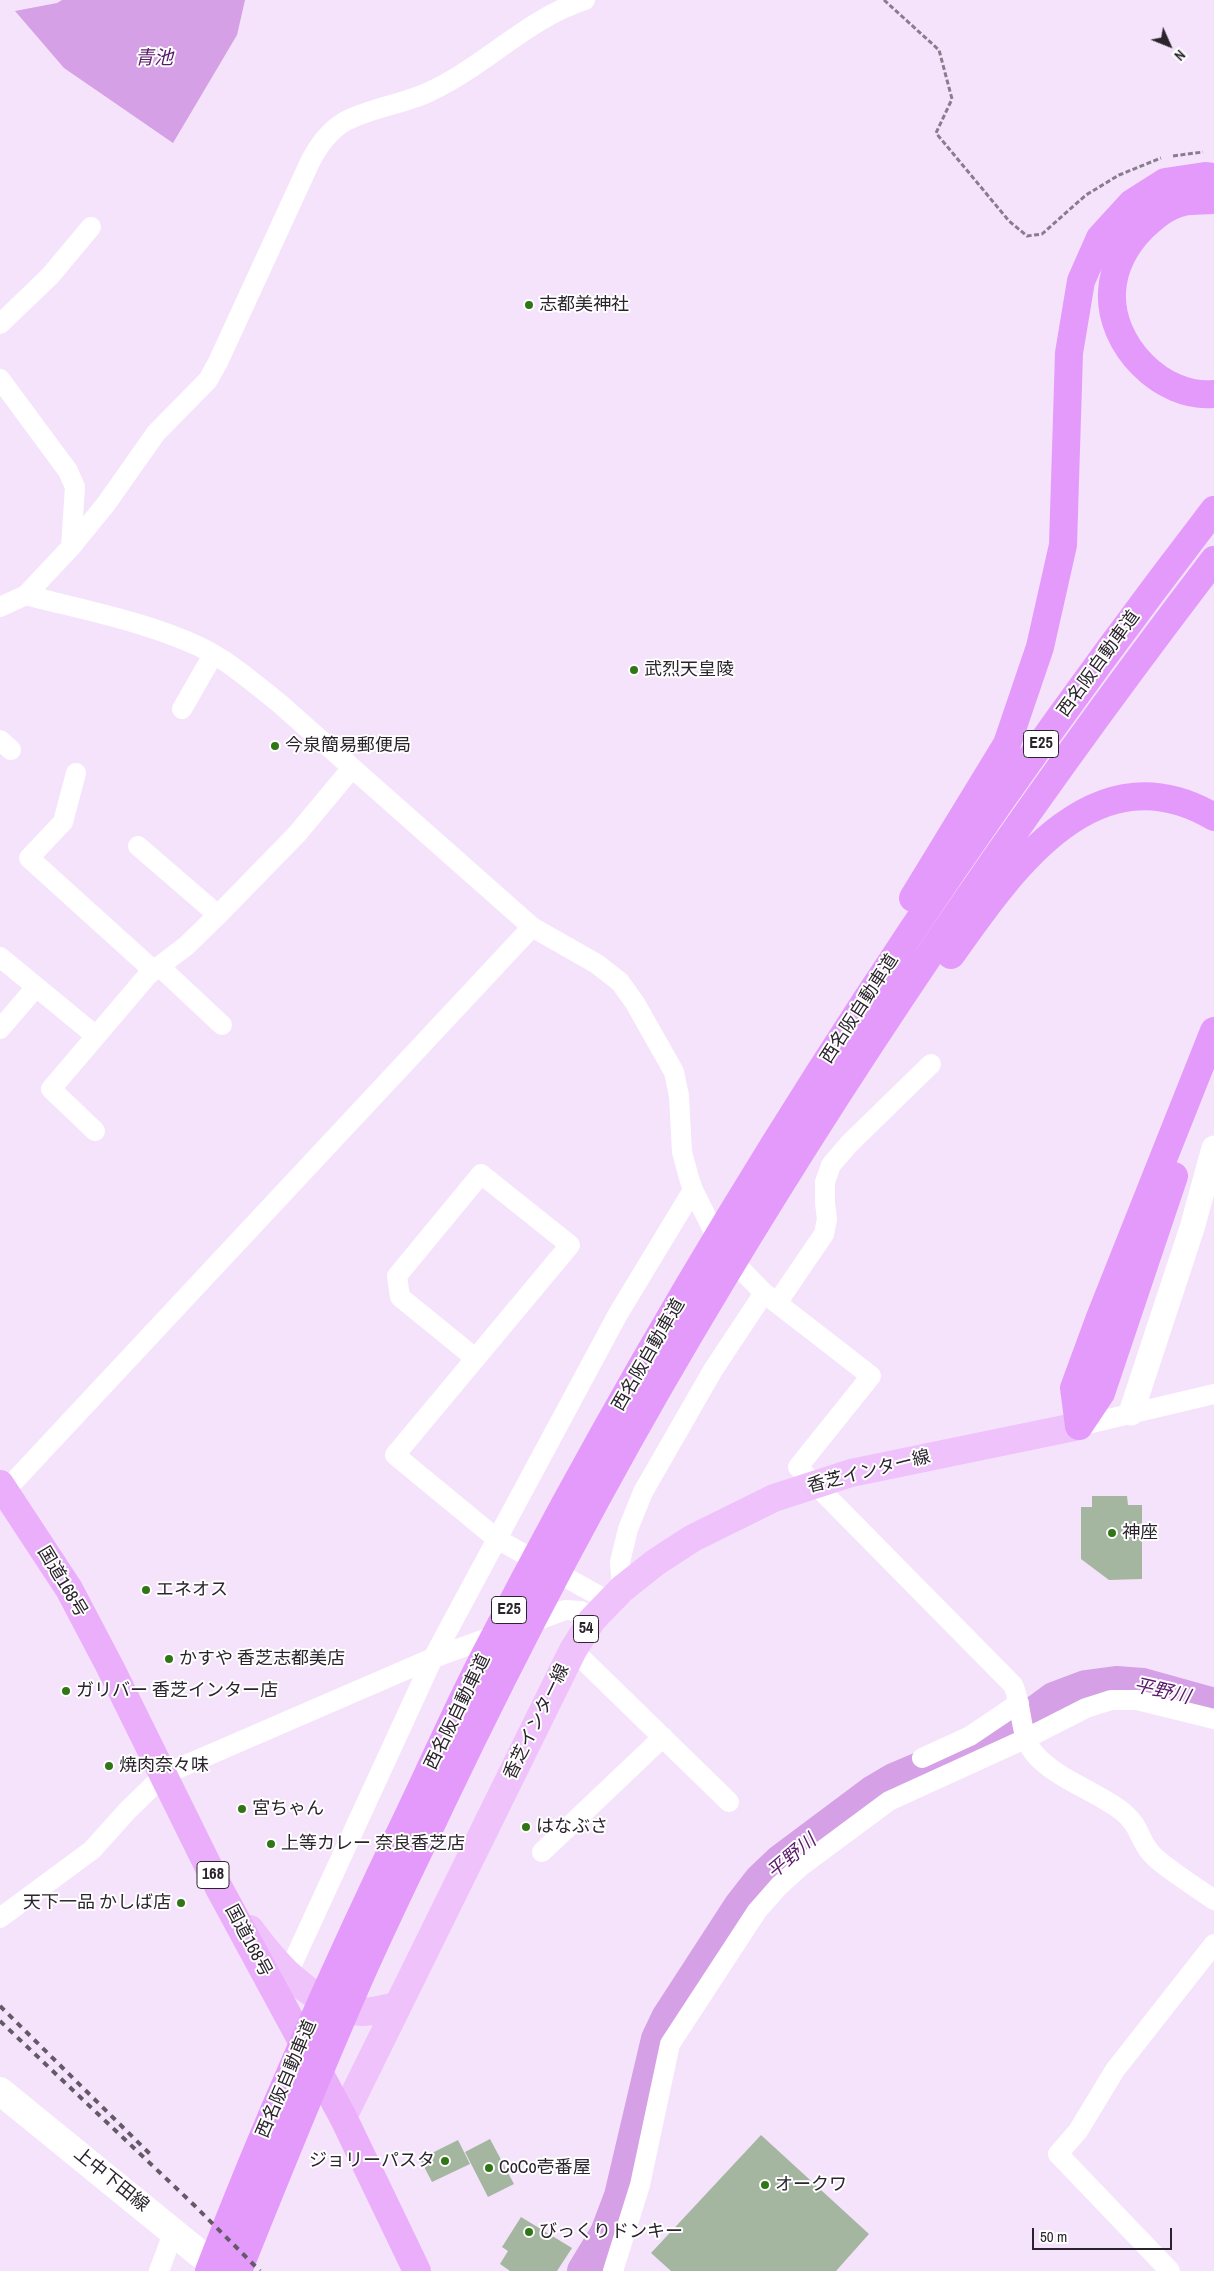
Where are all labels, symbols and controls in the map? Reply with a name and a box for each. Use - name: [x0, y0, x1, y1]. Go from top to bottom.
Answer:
- north arrow: [1144, 20, 1194, 70]
- text: N: [1170, 46, 1189, 65]
- water label: 青池: [135, 48, 173, 70]
- place label: 志都美神社: [539, 294, 629, 316]
- marker: 志都美神社: [523, 299, 535, 311]
- street label: 西名阪自動車道: [1053, 607, 1145, 721]
- place label: 武烈天皇陵: [644, 659, 734, 681]
- marker: 武烈天皇陵: [628, 664, 640, 676]
- road number: E25: [1024, 731, 1058, 758]
- place label: 今泉簡易郵便局: [285, 735, 411, 757]
- marker: 今泉簡易郵便局: [269, 740, 281, 752]
- street label: 西名阪自動車道: [817, 950, 903, 1068]
- street label: 西名阪自動車道: [608, 1295, 690, 1415]
- street label: 香芝インター線: [805, 1446, 933, 1498]
- place label: 神座: [1122, 1522, 1158, 1544]
- marker: 神座: [1106, 1527, 1118, 1539]
- street label: 国道168号: [32, 1543, 92, 1621]
- place label: エネオス: [156, 1579, 228, 1601]
- marker: エネオス: [140, 1584, 152, 1596]
- road number: E25: [492, 1596, 526, 1624]
- road number: 54: [574, 1616, 598, 1642]
- place label: かすや 香芝志都美店: [179, 1648, 345, 1670]
- street label: 西名阪自動車道: [421, 1651, 495, 1773]
- marker: かすや 香芝志都美店: [163, 1653, 175, 1665]
- street label: 香芝インター線: [500, 1661, 574, 1783]
- water label: 平野川: [1132, 1674, 1192, 1710]
- place label: ガリバー 香芝インター店: [76, 1680, 278, 1702]
- marker: ガリバー 香芝インター店: [60, 1685, 72, 1697]
- place label: 焼肉奈々味: [119, 1755, 209, 1777]
- marker: 焼肉奈々味: [103, 1760, 115, 1772]
- place label: 宮ちゃん: [252, 1798, 324, 1820]
- marker: 宮ちゃん: [236, 1803, 248, 1815]
- place label: はなぶさ: [536, 1816, 608, 1838]
- marker: はなぶさ: [520, 1821, 532, 1833]
- water label: 平野川: [763, 1830, 821, 1884]
- place label: 上等カレー 奈良香芝店: [281, 1833, 465, 1855]
- marker: 上等カレー 奈良香芝店: [265, 1838, 277, 1850]
- road number: 168: [197, 1862, 229, 1888]
- place label: 天下一品 かしば店: [23, 1892, 171, 1914]
- marker: 天下一品 かしば店: [175, 1897, 187, 1909]
- street label: 国道168号: [220, 1901, 276, 1981]
- street label: 西名阪自動車道: [252, 2017, 322, 2141]
- street label: 上中下田線: [69, 2143, 153, 2217]
- place label: ジョリーパスタ: [309, 2150, 435, 2172]
- marker: ジョリーパスタ: [439, 2155, 451, 2167]
- place label: CoCo壱番屋: [499, 2157, 591, 2179]
- marker: CoCo壱番屋: [483, 2162, 495, 2174]
- place label: オークワ: [775, 2174, 847, 2196]
- marker: オークワ: [759, 2179, 771, 2191]
- scale bar: [1034, 2218, 1174, 2250]
- place label: びっくりドンキー: [539, 2221, 683, 2243]
- marker: びっくりドンキー: [523, 2226, 535, 2238]
- text: 50 m: [1040, 2226, 1067, 2247]

